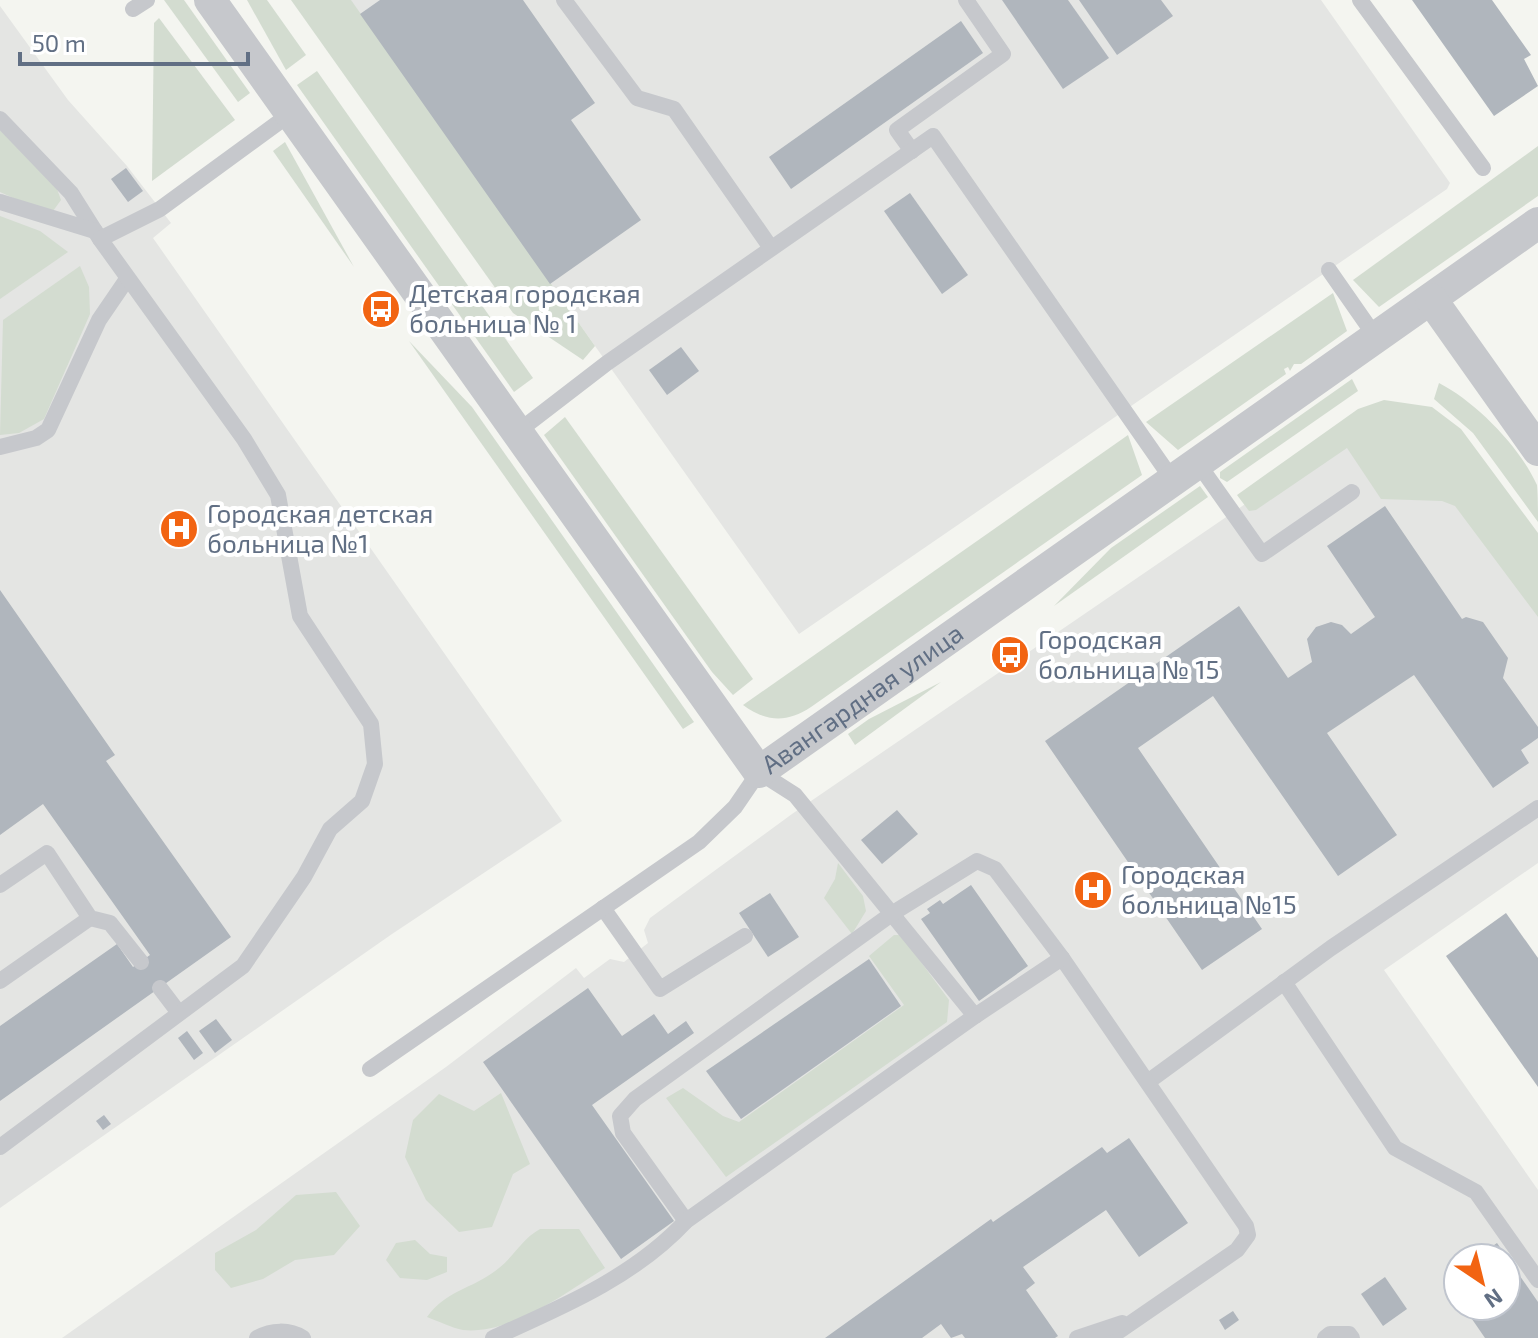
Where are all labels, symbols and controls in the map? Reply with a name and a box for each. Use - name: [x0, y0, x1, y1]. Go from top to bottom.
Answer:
- scale bar: [20, 16, 248, 66]
- text: 50 m: [32, 28, 86, 57]
- place label: Детская городская больница № 1: [409, 277, 641, 338]
- bus stop icon: Детская городская больница № 1: [360, 288, 402, 330]
- place label: Городская детская больница №1: [207, 497, 433, 558]
- hospital icon: Городская детская больница №1: [158, 508, 200, 550]
- street label: Авангардная улица: [755, 616, 968, 779]
- place label: Городская больница № 15: [1038, 623, 1219, 684]
- bus stop icon: Городская больница № 15: [989, 634, 1031, 676]
- place label: Городская больница №15: [1121, 858, 1297, 919]
- hospital icon: Городская больница №15: [1072, 869, 1114, 911]
- north arrow: [1442, 1242, 1522, 1322]
- text: N: [1480, 1284, 1508, 1314]

